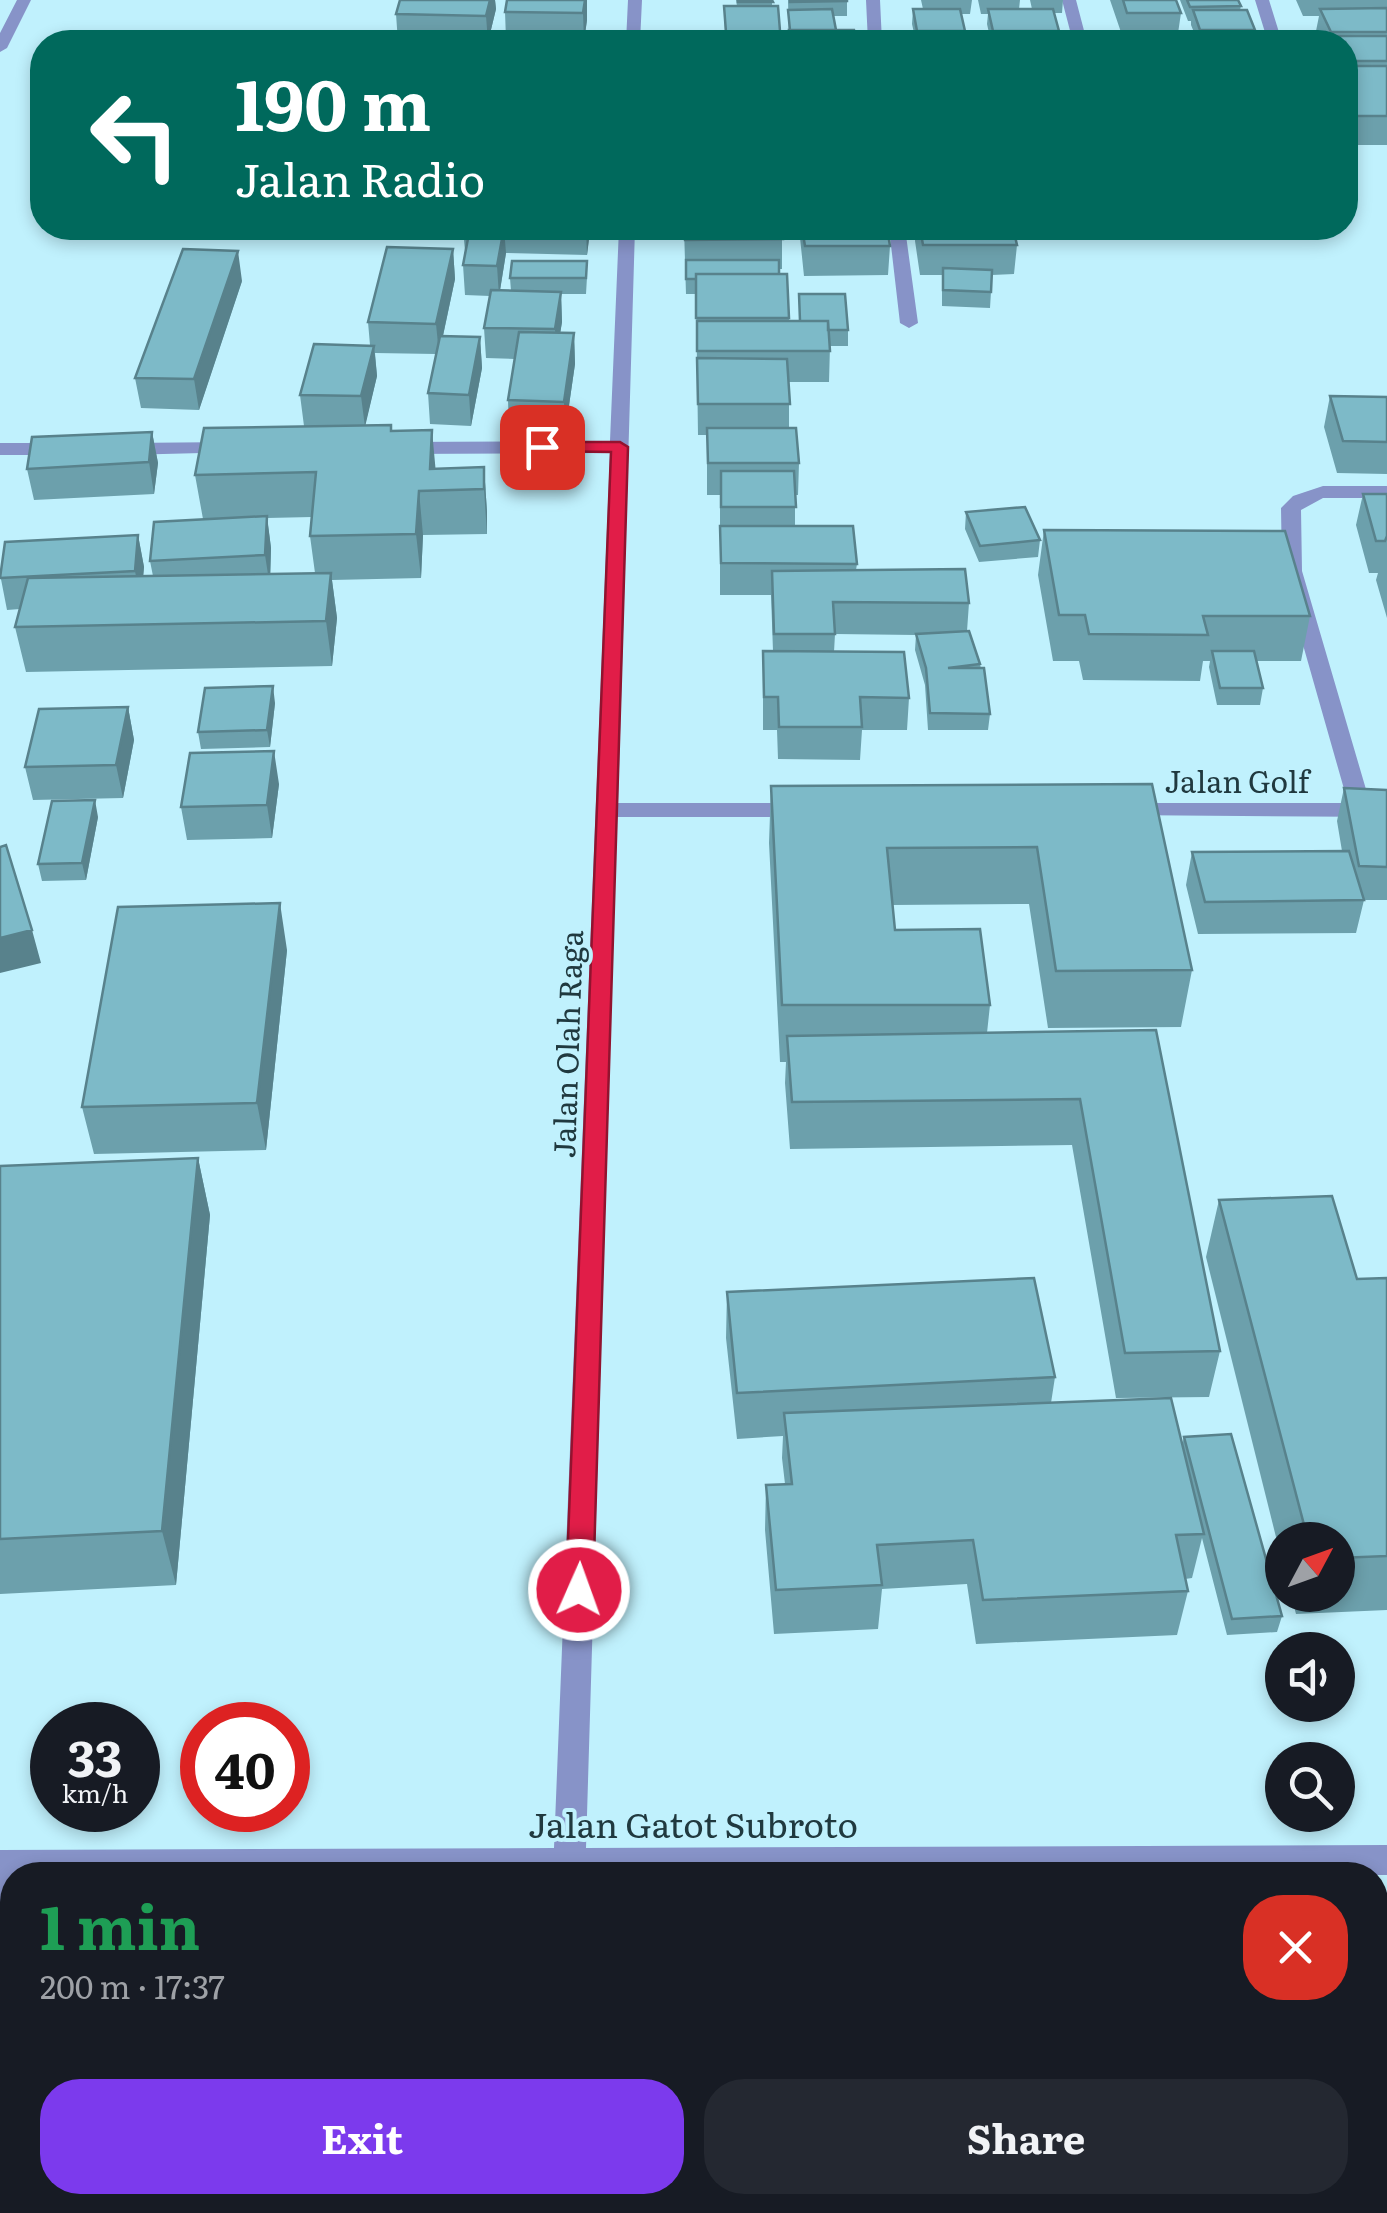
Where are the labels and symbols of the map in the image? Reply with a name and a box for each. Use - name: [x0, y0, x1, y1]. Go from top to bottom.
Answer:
- pin: [500, 405, 585, 490]
- street label: Jalan Golf: [1165, 758, 1312, 802]
- street label: Jalan Olah Raga: [540, 928, 592, 1159]
- north arrow: [1265, 1522, 1355, 1612]
- position arrow: [527, 1538, 631, 1642]
- speed limit sign: 40: [180, 1702, 310, 1832]
- street label: Jalan Gatot Subroto: [528, 1797, 858, 1849]

